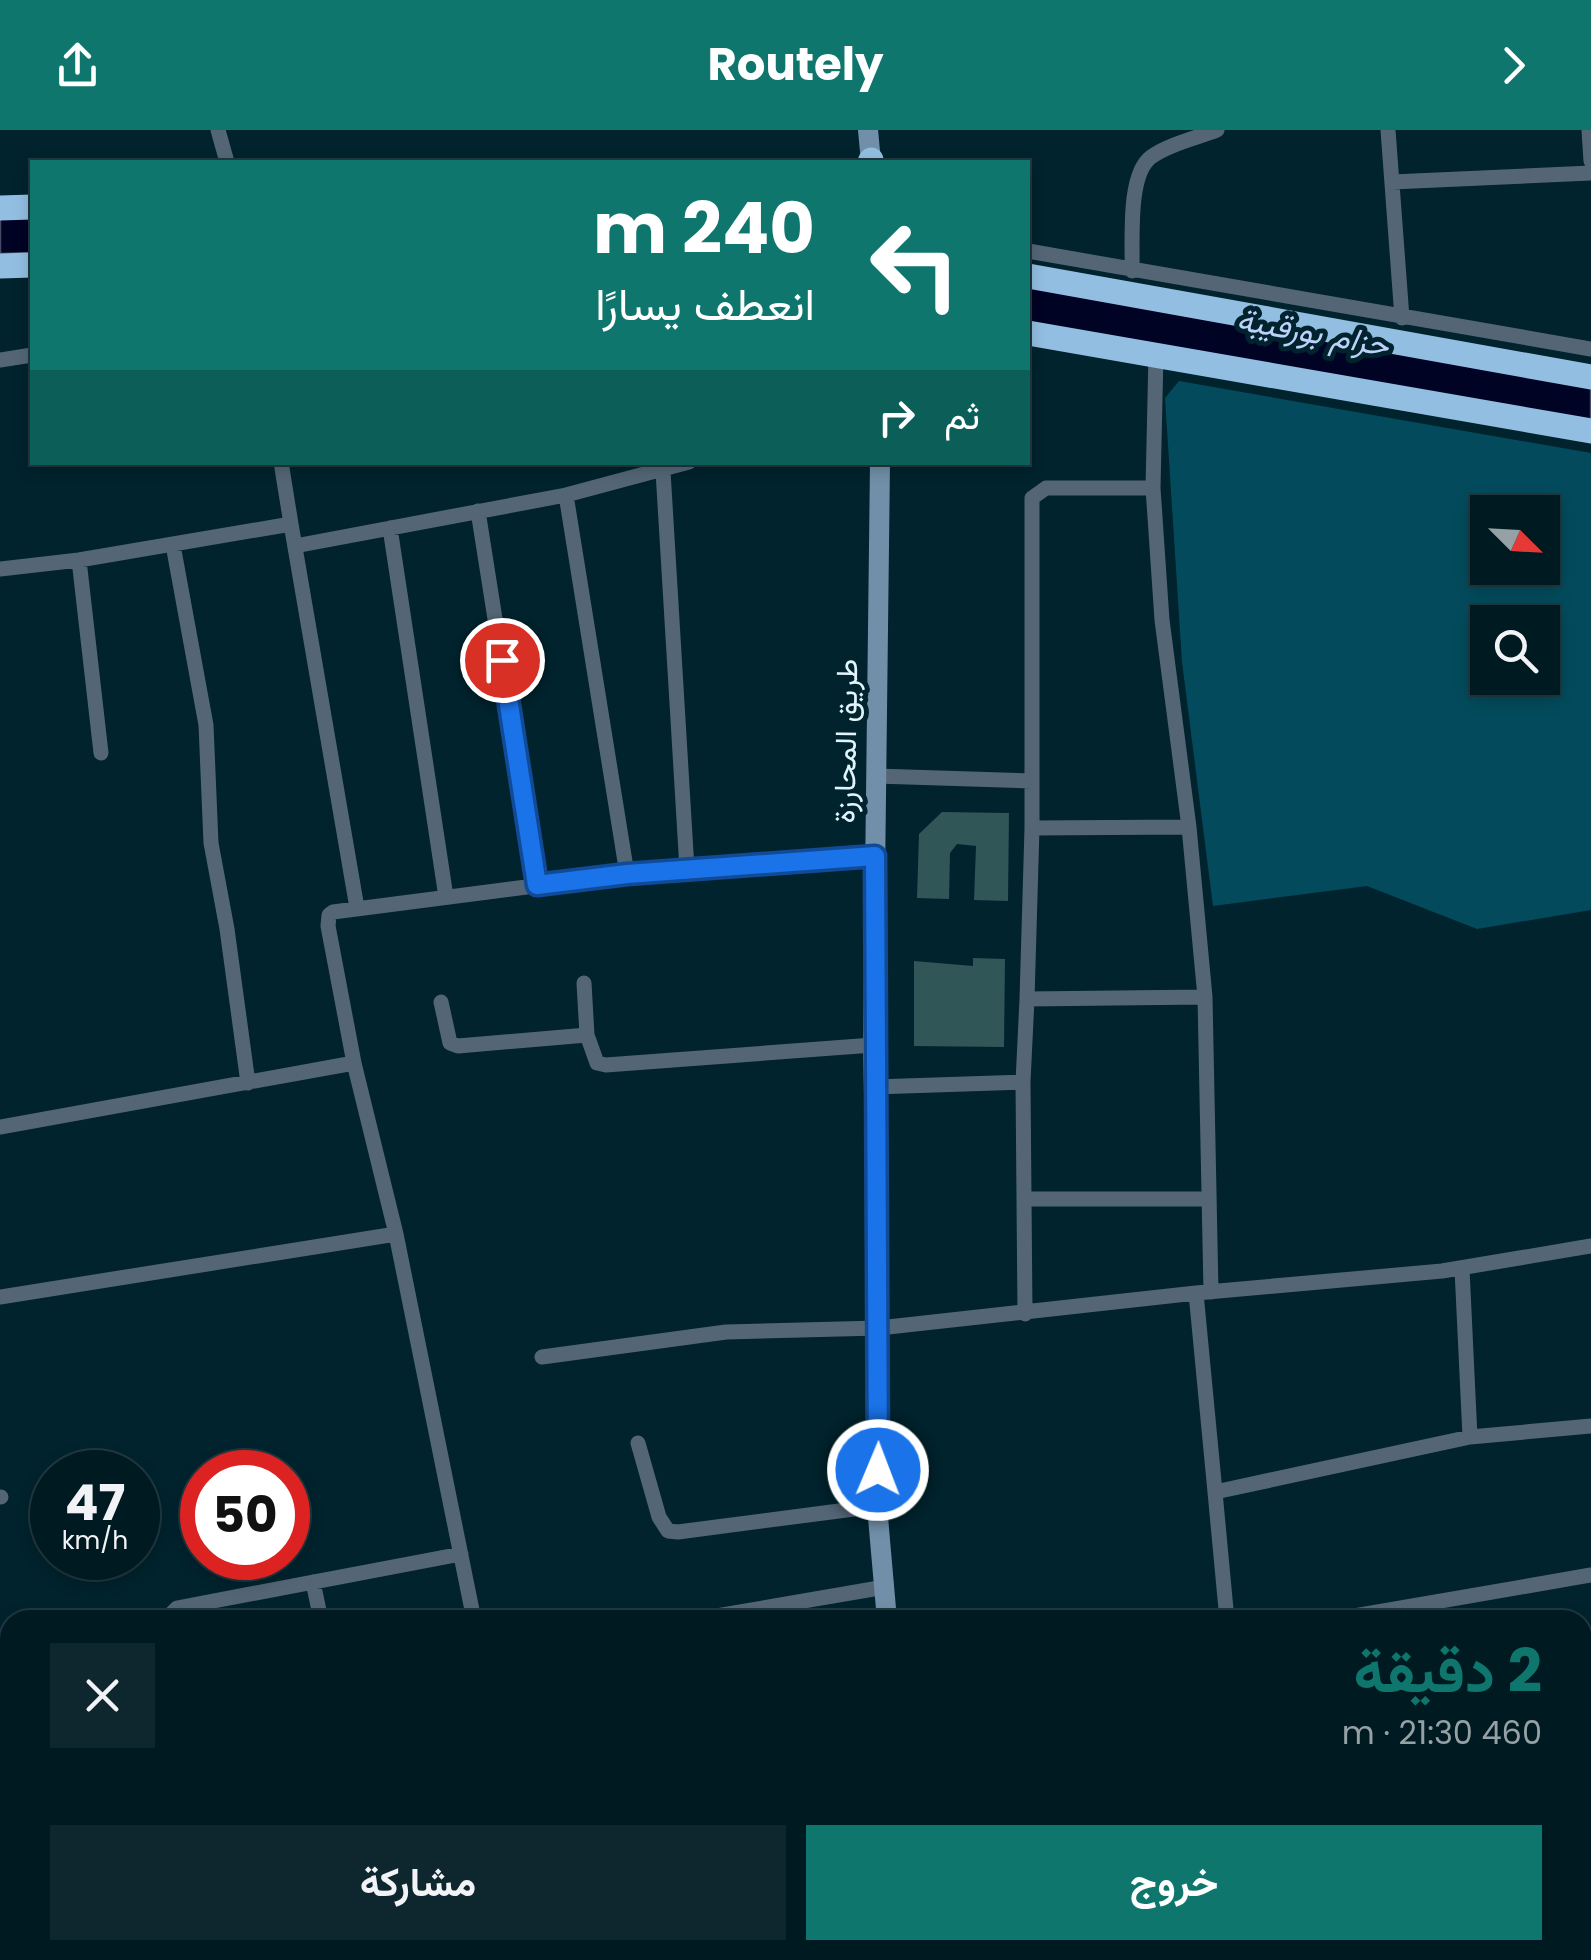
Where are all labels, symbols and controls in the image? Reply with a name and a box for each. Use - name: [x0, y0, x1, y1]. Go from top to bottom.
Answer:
- text: Routely: [707, 33, 884, 96]
- icon: share: [50, 38, 105, 93]
- icon: forward: [1486, 38, 1541, 93]
- text: 240 m: [593, 179, 815, 278]
- icon: left: [850, 200, 980, 330]
- text: انعطف يسارًا: [595, 273, 815, 336]
- water label: حزام بورقيبة: [1233, 296, 1394, 367]
- text: ثم: [944, 389, 980, 442]
- icon: right: [869, 390, 924, 445]
- north arrow: [1470, 495, 1560, 585]
- map controls: [1470, 495, 1560, 695]
- button: search: [1470, 605, 1560, 695]
- pin: [460, 618, 545, 703]
- icon: arrive: [475, 633, 530, 688]
- street label: طريق المحارزة: [823, 658, 868, 824]
- position arrow: [826, 1418, 930, 1522]
- speed limit sign: 50: [180, 1450, 310, 1580]
- text: 47: [65, 1467, 125, 1538]
- text: km/h: [62, 1523, 128, 1558]
- text: 2 دقيقة: [1354, 1629, 1542, 1713]
- button: close: [50, 1643, 155, 1748]
- text: 460 m · 21:30: [1342, 1710, 1542, 1755]
- button: مشاركة: [50, 1825, 786, 1940]
- button: خروج: [806, 1825, 1542, 1940]

